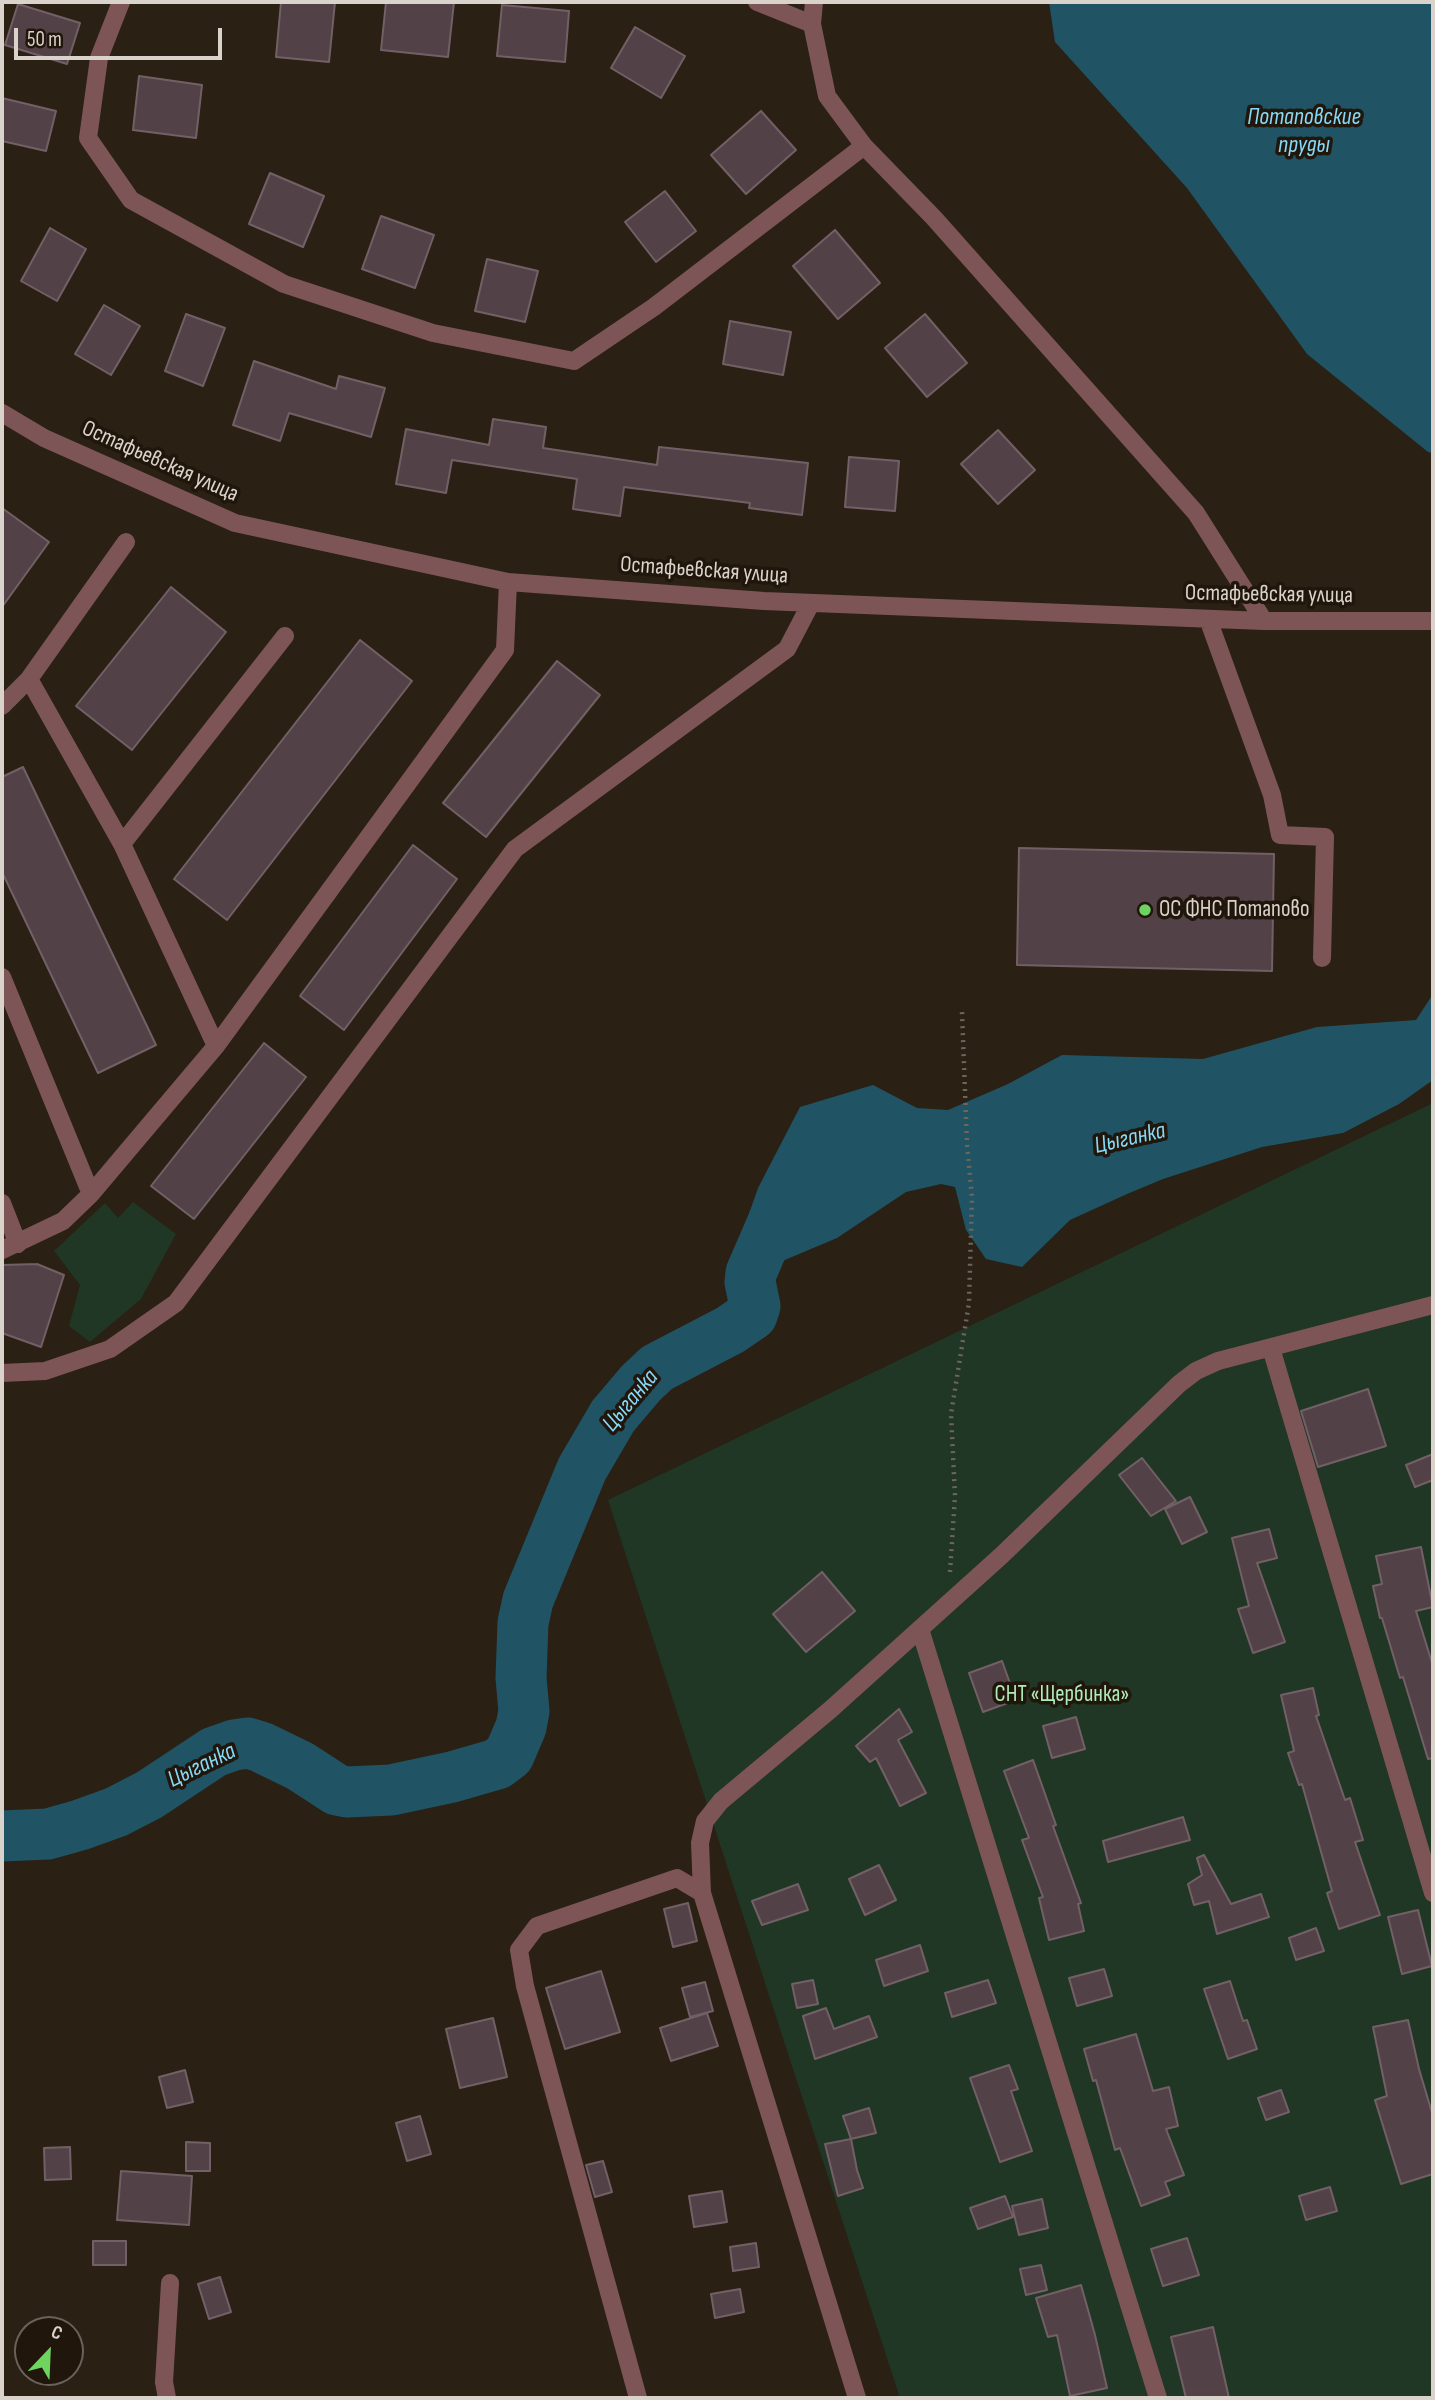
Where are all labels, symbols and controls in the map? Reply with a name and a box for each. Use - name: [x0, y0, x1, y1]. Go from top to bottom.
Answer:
- scale bar: [18, 14, 226, 58]
- text: 50 m: [27, 27, 62, 52]
- water label: Потаповские пруды: [1247, 104, 1361, 160]
- street label: Остафьевская улица: [78, 415, 242, 509]
- street label: Остафьевская улица: [619, 551, 789, 591]
- street label: Остафьевская улица: [1185, 580, 1353, 610]
- place label: ОС ФНС Потапово: [1159, 896, 1310, 924]
- marker: ОС ФНС Потапово: [1137, 902, 1153, 918]
- water label: Цыганка: [1092, 1117, 1168, 1161]
- water label: Цыганка: [597, 1364, 665, 1438]
- park label: СНТ «Щербинка»: [995, 1681, 1129, 1709]
- water label: Цыганка: [163, 1737, 241, 1795]
- north arrow: [14, 2316, 84, 2386]
- text: С: [48, 2321, 66, 2346]

